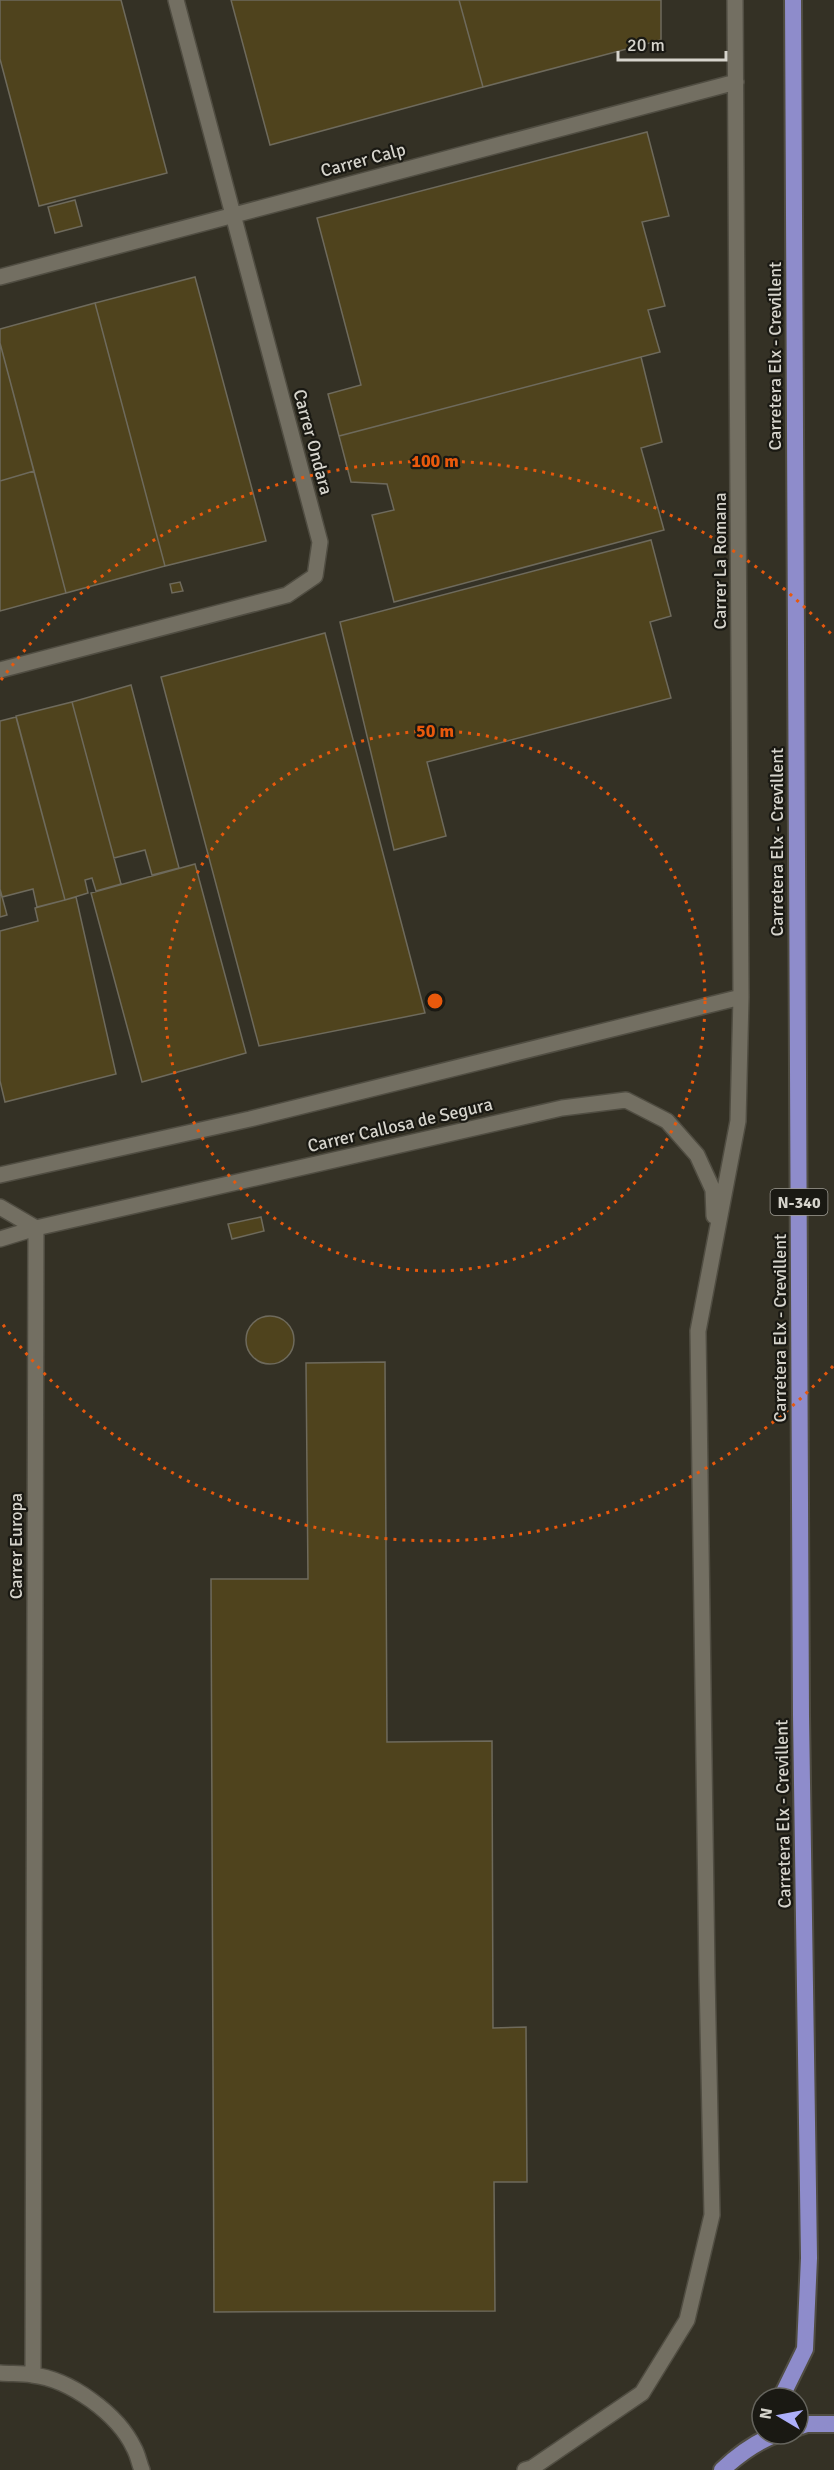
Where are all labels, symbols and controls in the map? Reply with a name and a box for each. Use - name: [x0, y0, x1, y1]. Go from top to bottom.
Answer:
- scale bar: [618, 24, 726, 62]
- text: 20 m: [627, 34, 665, 56]
- street label: Carrer Calp: [318, 138, 408, 182]
- street label: Carretera Elx - Crevillent: [764, 262, 786, 450]
- street label: Carrer Ondara: [288, 387, 338, 497]
- text: 100 m: [411, 450, 459, 472]
- street label: Carrer La Romana: [709, 492, 731, 630]
- text: 50 m: [416, 720, 454, 742]
- street label: Carretera Elx - Crevillent: [766, 748, 788, 936]
- centre of rings: [425, 991, 445, 1011]
- street label: Carrer Callosa de Segura: [305, 1093, 495, 1157]
- road number: N-340: [770, 1189, 828, 1215]
- street label: Carretera Elx - Crevillent: [769, 1234, 791, 1422]
- street label: Carrer Europa: [5, 1493, 27, 1599]
- street label: Carretera Elx - Crevillent: [770, 1719, 796, 1909]
- north arrow: [750, 2386, 810, 2446]
- text: N: [755, 2406, 777, 2421]

